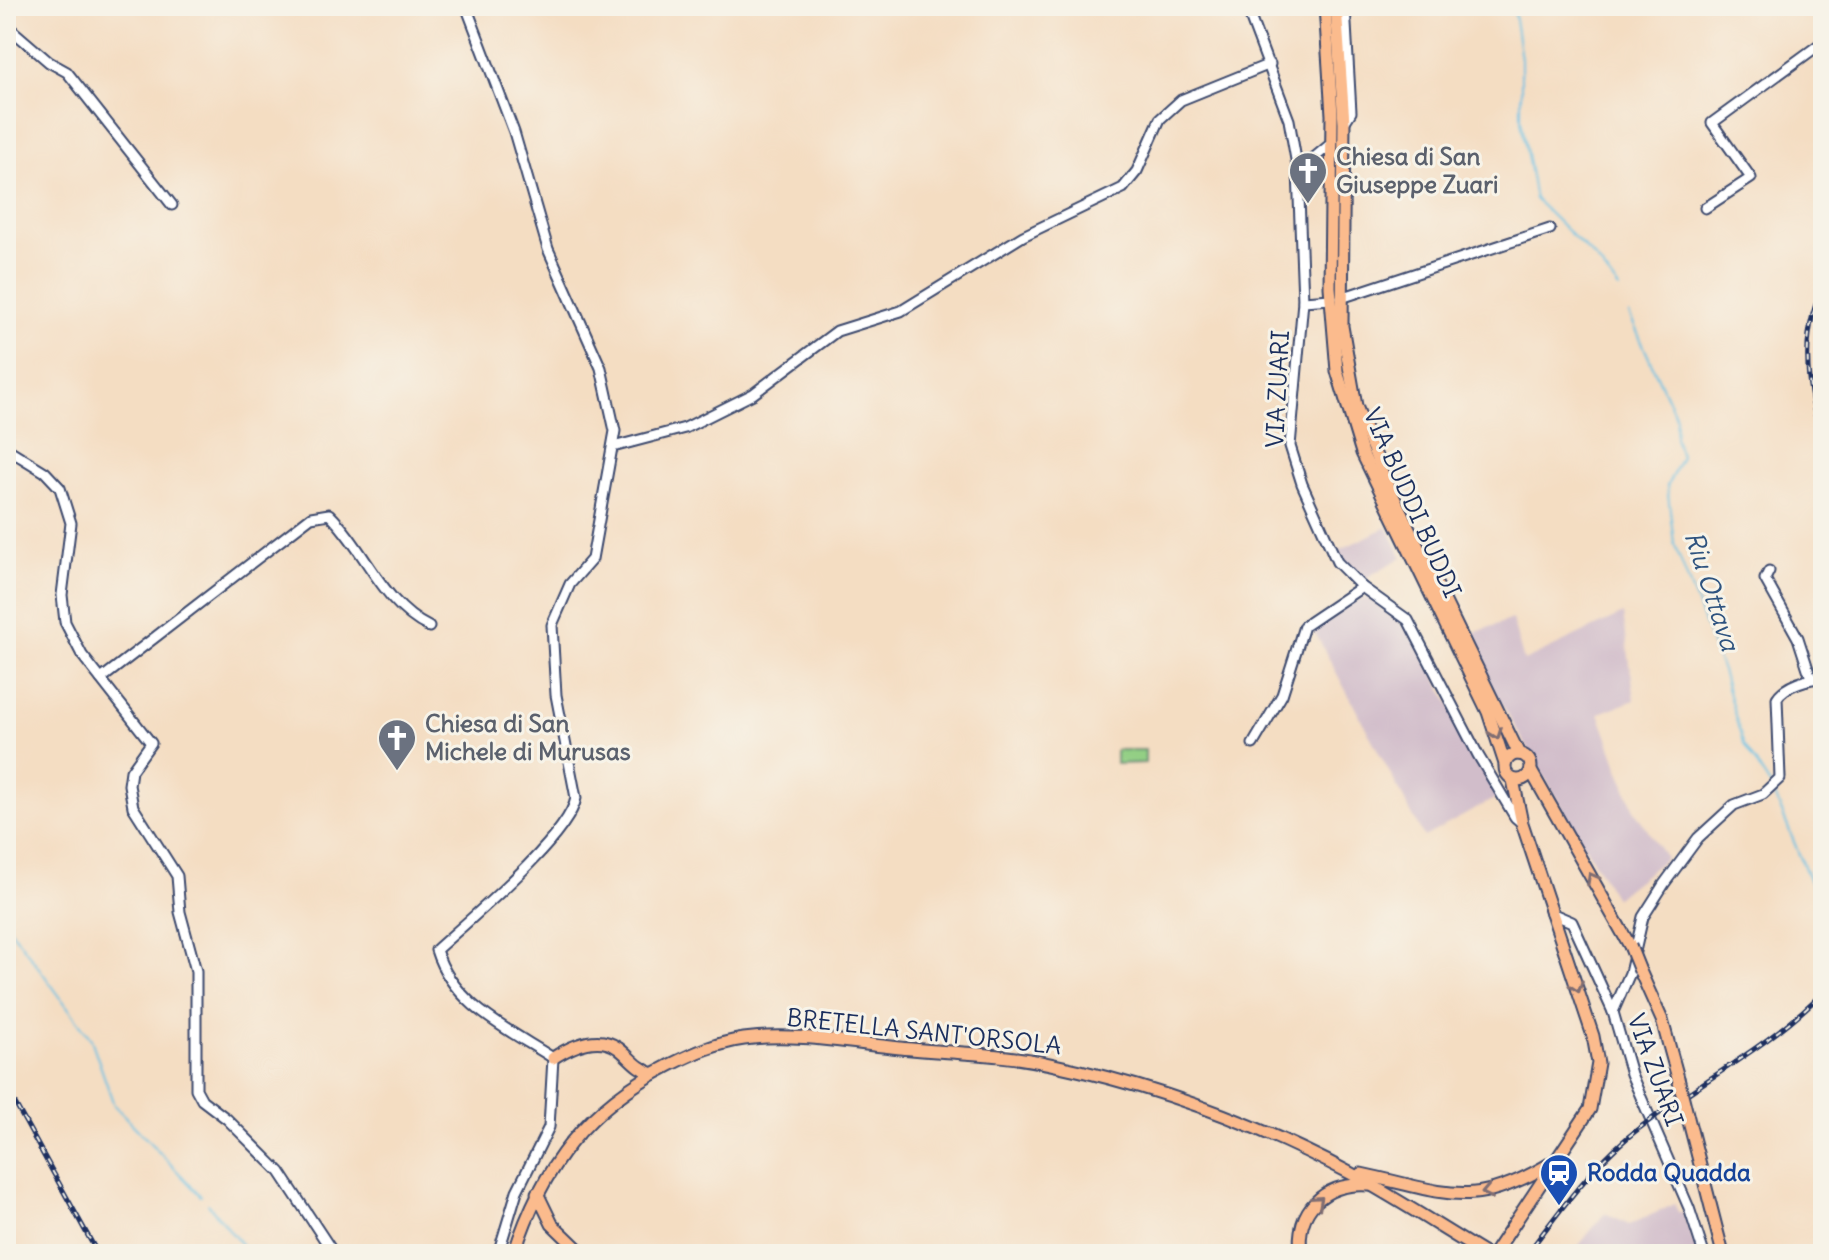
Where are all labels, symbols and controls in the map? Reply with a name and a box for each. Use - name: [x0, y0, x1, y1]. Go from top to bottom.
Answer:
- place label: Chiesa di San Giuseppe Zuari: [1336, 141, 1498, 199]
- church icon: Chiesa di San Giuseppe Zuari: [1287, 150, 1329, 205]
- street label: VIA ZUARI: [1259, 329, 1295, 449]
- street label: VIA BUDDI BUDDI: [1358, 403, 1468, 602]
- water label: Riu Ottava: [1678, 527, 1748, 656]
- place label: Chiesa di San Michele di Murusas: [425, 708, 631, 766]
- church icon: Chiesa di San Michele di Murusas: [376, 717, 418, 772]
- one-way arrow: [1487, 726, 1503, 740]
- one-way arrow: [1586, 872, 1602, 887]
- one-way arrow: [1567, 979, 1583, 993]
- street label: BRETELLA SANT'ORSOLA: [785, 1002, 1063, 1060]
- street label: VIA ZUARI: [1622, 1009, 1690, 1130]
- station icon: Rodda Quadda: [1538, 1152, 1580, 1207]
- place label: Rodda Quadda: [1587, 1157, 1751, 1187]
- one-way arrow: [1481, 1183, 1494, 1200]
- one-way arrow: [1309, 1196, 1324, 1211]

